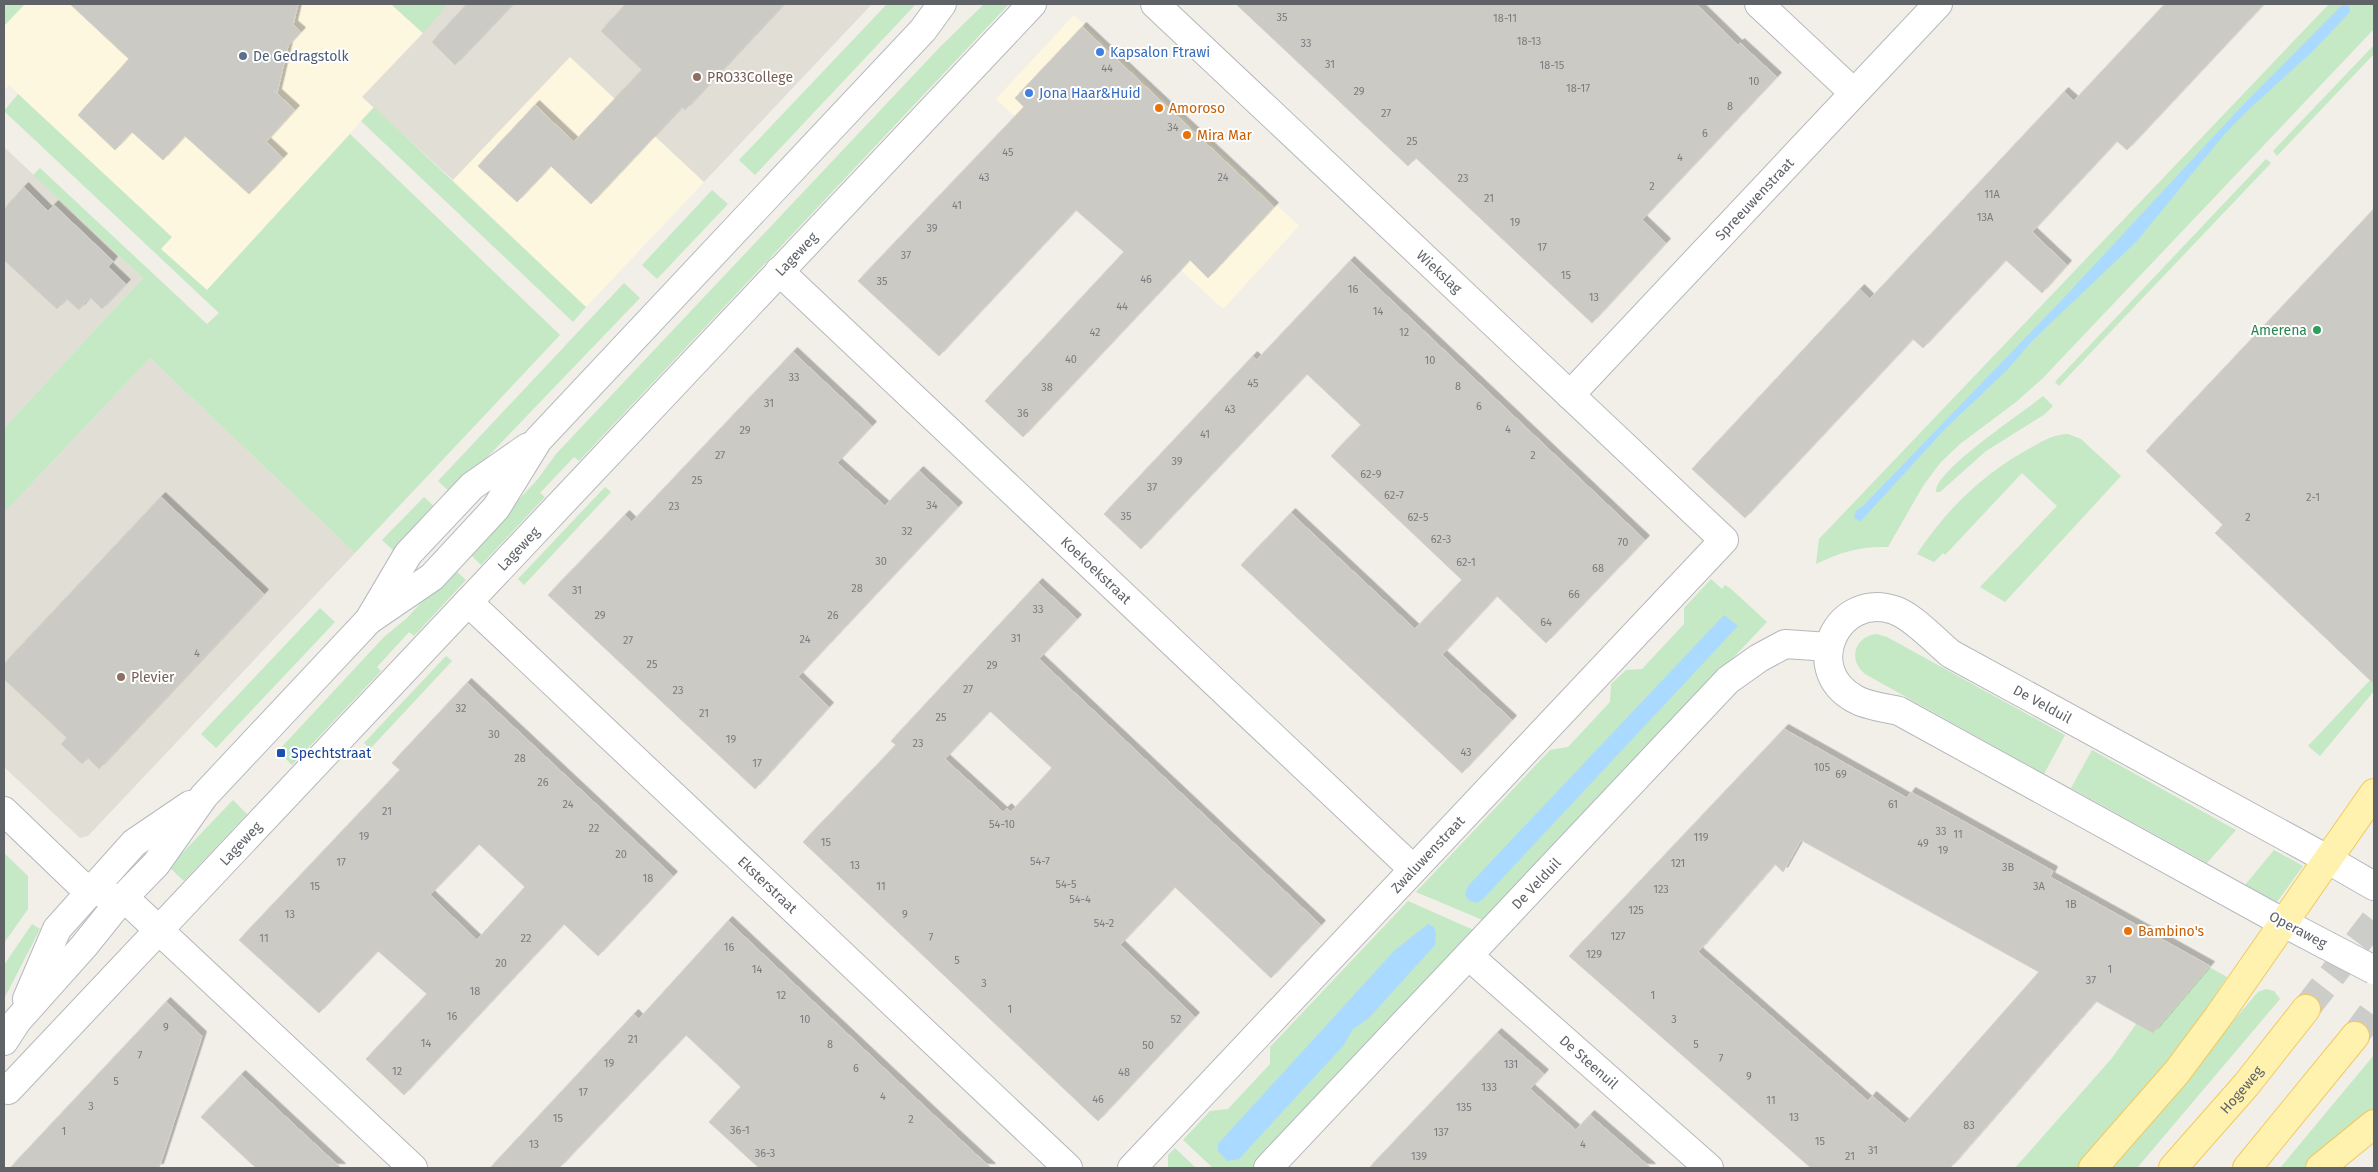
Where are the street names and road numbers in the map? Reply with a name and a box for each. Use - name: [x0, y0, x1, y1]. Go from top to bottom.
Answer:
- street label: Spreeuwenstraat: [1711, 154, 1798, 244]
- street label: Lageweg: [772, 228, 821, 279]
- street label: Wiekslag: [1413, 247, 1466, 298]
- street label: Lageweg: [494, 523, 544, 574]
- street label: Koekoekstraat: [1057, 533, 1136, 608]
- street label: De Velduil: [2010, 681, 2075, 727]
- street label: Zwaluwenstraat: [1387, 812, 1469, 896]
- street label: Lageweg: [216, 817, 266, 869]
- street label: Eksterstraat: [734, 853, 802, 917]
- street label: De Velduil: [1508, 854, 1564, 913]
- street label: Operaweg: [2266, 908, 2330, 953]
- street label: De Steenuil: [1556, 1032, 1622, 1092]
- street label: Hogeweg: [2216, 1062, 2267, 1117]

